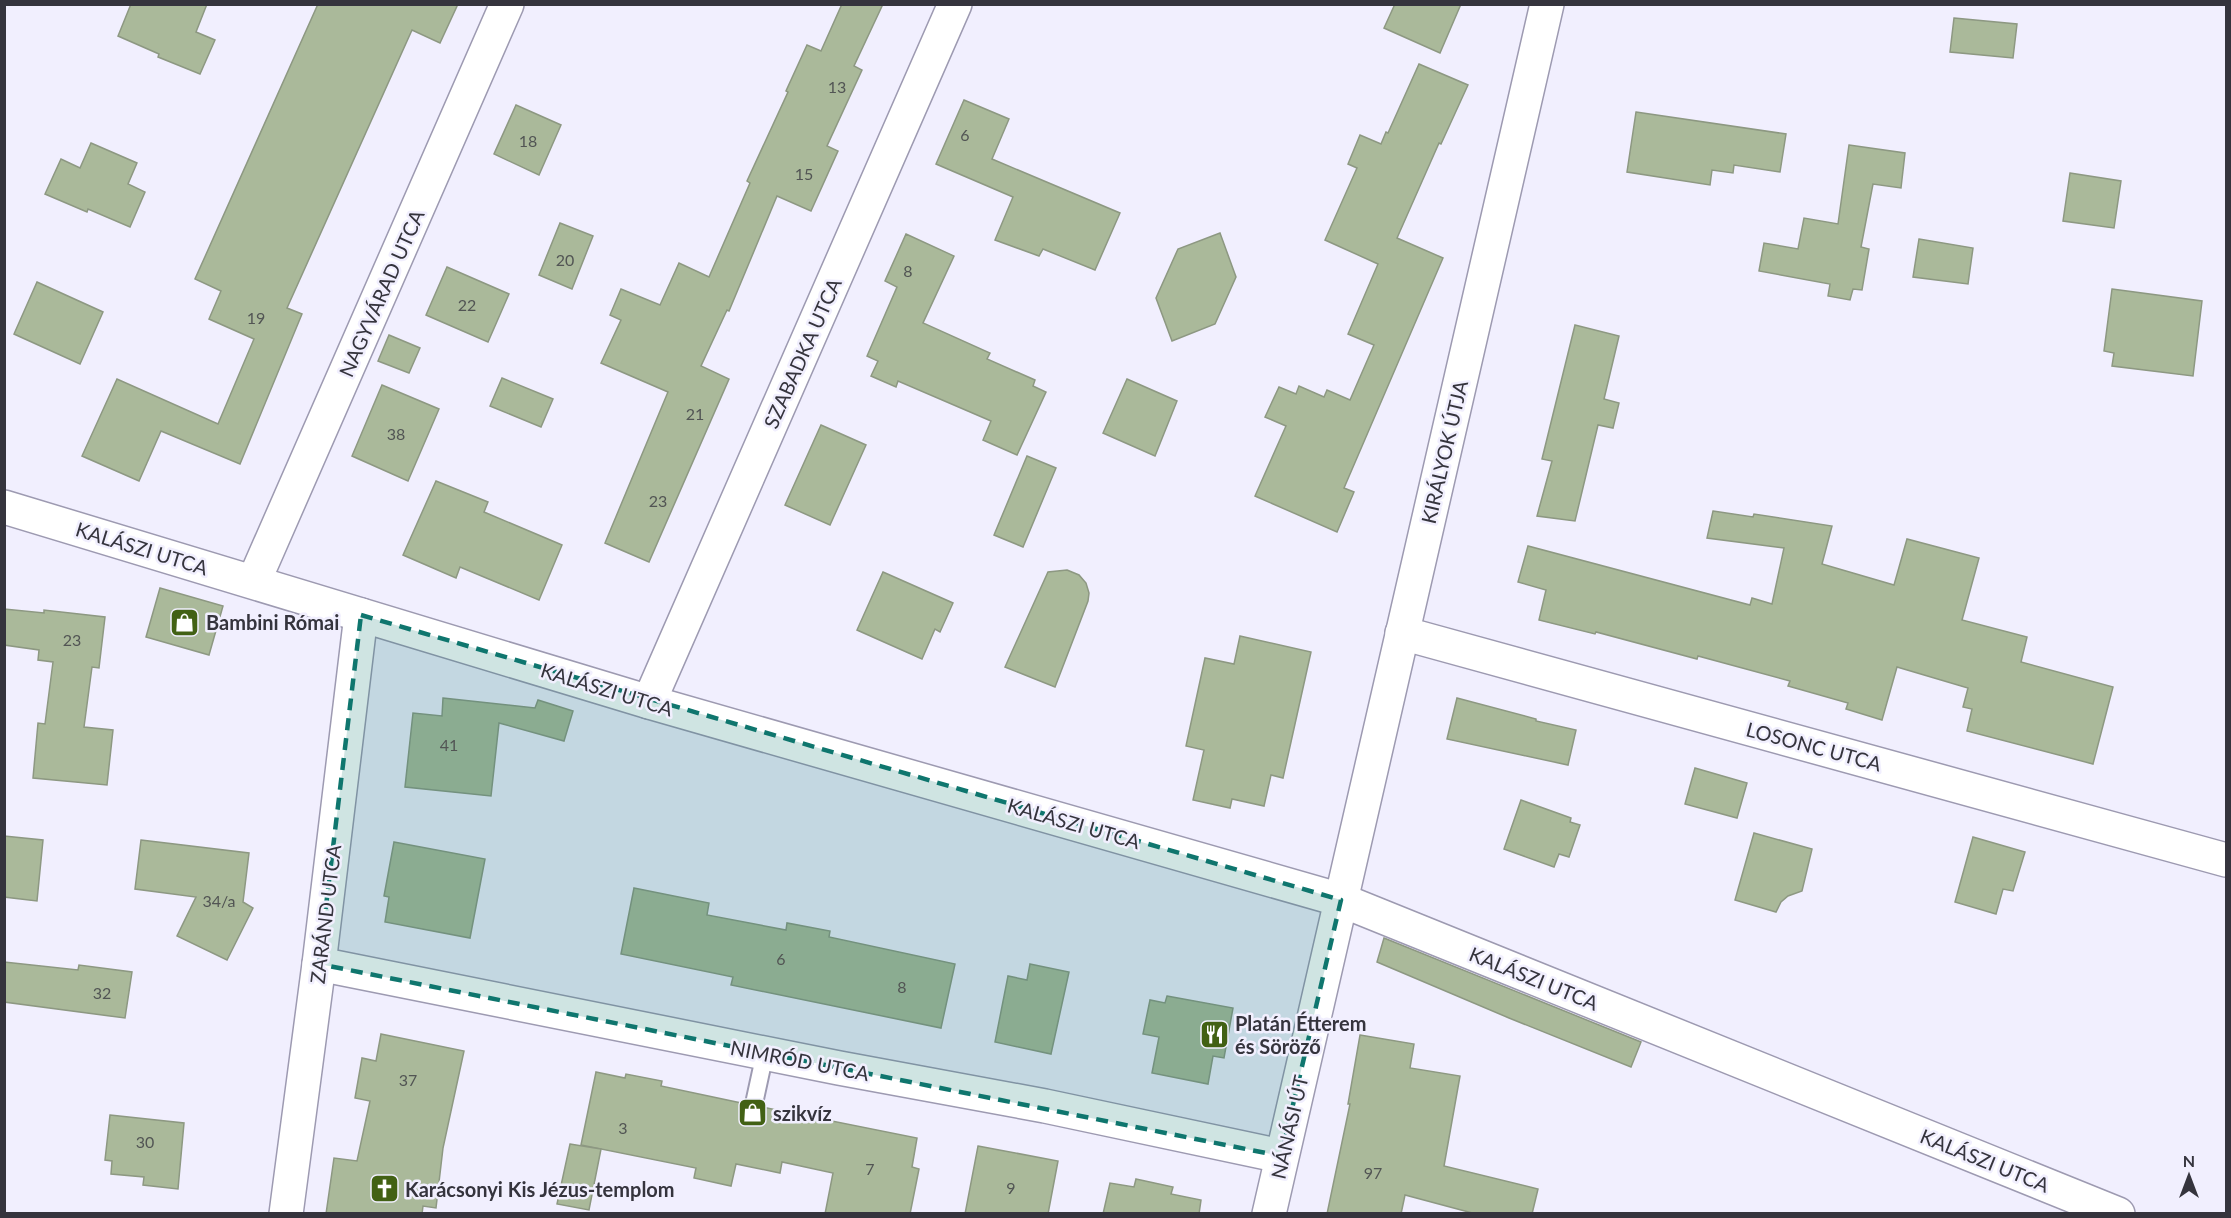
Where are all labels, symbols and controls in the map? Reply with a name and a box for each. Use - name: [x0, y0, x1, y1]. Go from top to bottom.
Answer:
- house number: 13: [828, 77, 846, 96]
- house number: 6: [960, 125, 970, 144]
- house number: 18: [519, 131, 537, 150]
- house number: 15: [795, 164, 813, 183]
- street label: NAGYVÁRAD UTCA: [333, 205, 429, 380]
- house number: 20: [556, 250, 574, 269]
- house number: 8: [903, 261, 913, 280]
- street label: SZABADKA UTCA: [758, 274, 846, 432]
- house number: 22: [458, 295, 476, 314]
- house number: 19: [247, 308, 265, 327]
- street label: KIRÁLYOK ÚTJA: [1416, 378, 1472, 526]
- house number: 21: [686, 404, 704, 423]
- house number: 38: [387, 424, 405, 443]
- house number: 23: [649, 491, 667, 510]
- street label: KALÁSZI UTCA: [73, 516, 211, 580]
- shop icon: Bambini Római: [169, 606, 201, 638]
- place label: Bambini Római: [206, 610, 339, 634]
- house number: 23: [63, 630, 81, 649]
- street label: KALÁSZI UTCA: [538, 657, 676, 721]
- street label: LOSONC UTCA: [1744, 716, 1885, 776]
- house number: 41: [440, 735, 458, 754]
- street label: KALÁSZI UTCA: [1005, 793, 1144, 854]
- street label: ZARÁND UTCA: [305, 843, 345, 985]
- house number: 34/a: [202, 891, 236, 910]
- street label: KALÁSZI UTCA: [1466, 941, 1602, 1015]
- house number: 6: [776, 949, 786, 968]
- house number: 8: [897, 977, 907, 996]
- house number: 32: [93, 983, 111, 1002]
- place label: Platán Étterem és Söröző: [1235, 1011, 1366, 1058]
- restaurant icon: Platán Étterem és Söröző: [1198, 1018, 1230, 1050]
- street label: NIMRÓD UTCA: [729, 1035, 872, 1085]
- house number: 37: [399, 1070, 417, 1089]
- street label: NÁNÁSI ÚT: [1265, 1073, 1313, 1181]
- shop icon: szikvíz: [736, 1097, 768, 1129]
- place label: szikvíz: [773, 1101, 832, 1125]
- house number: 3: [618, 1118, 628, 1137]
- street label: KALÁSZI UTCA: [1917, 1123, 2053, 1197]
- house number: 30: [136, 1132, 154, 1151]
- north arrow: [2159, 1146, 2219, 1206]
- text: N: [2183, 1151, 2195, 1170]
- house number: 7: [865, 1159, 875, 1178]
- house number: 97: [1364, 1163, 1382, 1182]
- church icon: Karácsonyi Kis Jézus-templom: [368, 1173, 400, 1205]
- place label: Karácsonyi Kis Jézus-templom: [405, 1177, 675, 1201]
- house number: 9: [1006, 1178, 1016, 1197]

